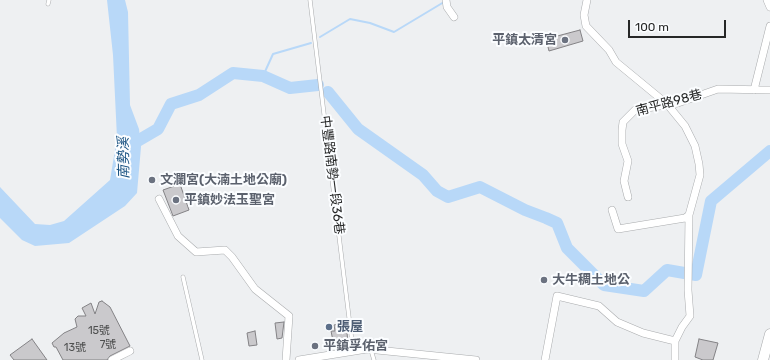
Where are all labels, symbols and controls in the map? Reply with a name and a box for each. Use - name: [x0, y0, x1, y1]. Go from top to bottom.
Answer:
- scale bar: [630, 12, 728, 38]
- text: 100 m: [635, 20, 669, 34]
- place label: 平鎮太清宮: [492, 32, 557, 48]
- marker: 平鎮太清宮: [560, 35, 570, 45]
- street label: 南平路98巷: [634, 87, 704, 119]
- street label: 中豐路南勢一段36巷: [317, 115, 347, 235]
- water label: 南勢溪: [115, 137, 133, 179]
- place label: 文瀾宮(大湳土地公廟): [160, 172, 287, 188]
- marker: 文瀾宮(大湳土地公廟): [147, 175, 157, 185]
- place label: 平鎮妙法玉聖宮: [184, 192, 275, 208]
- marker: 平鎮妙法玉聖宮: [171, 195, 181, 205]
- place label: 大牛稠土地公: [552, 272, 630, 288]
- marker: 大牛稠土地公: [539, 275, 549, 285]
- place label: 張屋: [337, 319, 363, 335]
- marker: 張屋: [324, 322, 334, 332]
- house number: 15號: [88, 324, 110, 338]
- house number: 7號: [100, 338, 116, 352]
- place label: 平鎮孚佑宮: [323, 338, 388, 354]
- house number: 13號: [64, 341, 86, 355]
- marker: 平鎮孚佑宮: [310, 341, 320, 351]

